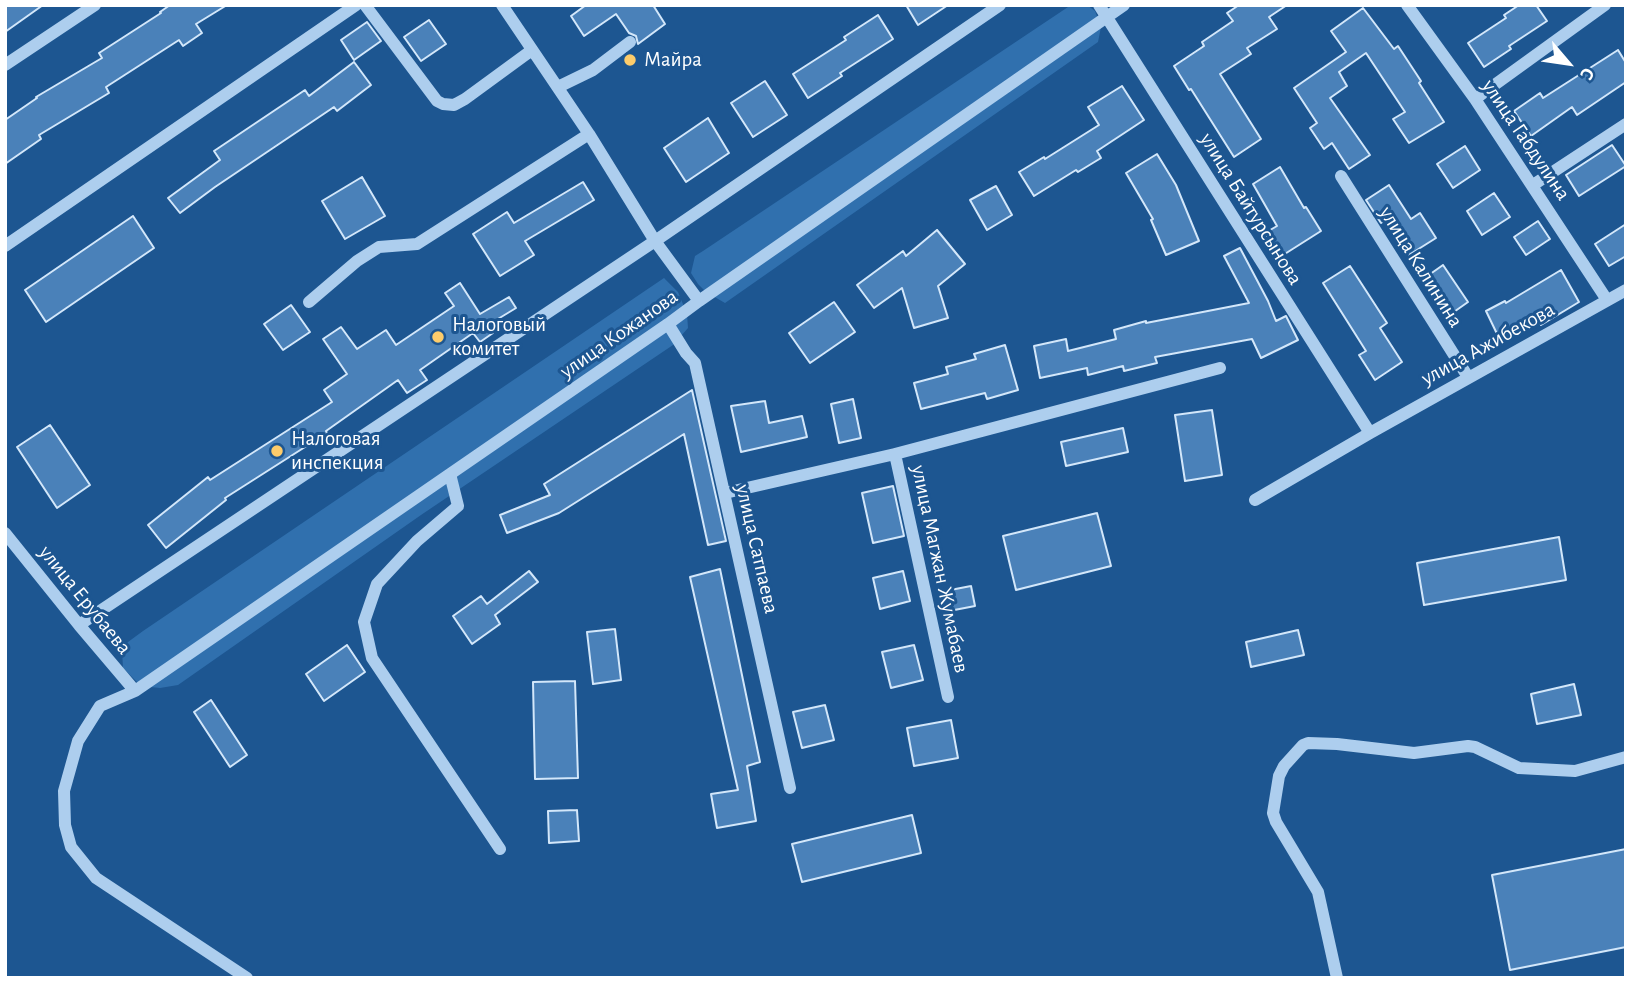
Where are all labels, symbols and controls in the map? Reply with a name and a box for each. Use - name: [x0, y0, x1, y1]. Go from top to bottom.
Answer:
- north arrow: [1533, 28, 1603, 98]
- place label: Майра: [644, 47, 702, 73]
- marker: Майра: [622, 52, 638, 68]
- text: С: [1576, 64, 1598, 83]
- street label: улица Габдулина: [1476, 75, 1576, 205]
- street label: улица Байтурсынова: [1194, 128, 1308, 290]
- street label: улица Калинина: [1374, 202, 1468, 332]
- street label: улица Кожанова: [555, 284, 683, 384]
- street label: улица Ажибекова: [1417, 297, 1559, 391]
- place label: Налоговый комитет: [452, 312, 546, 362]
- marker: Налоговый комитет: [430, 329, 446, 345]
- place label: Налоговая инспекция: [291, 426, 384, 476]
- marker: Налоговая инспекция: [269, 443, 285, 459]
- street label: улица Магжан Жумабаев: [906, 463, 974, 675]
- street label: улица Сатпаева: [730, 482, 784, 616]
- street label: улица Ерубаева: [33, 540, 137, 660]

